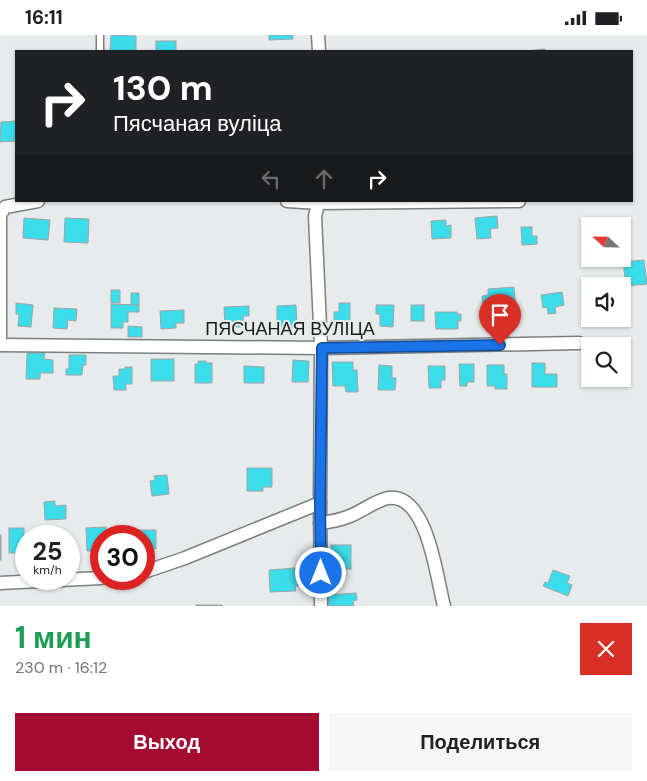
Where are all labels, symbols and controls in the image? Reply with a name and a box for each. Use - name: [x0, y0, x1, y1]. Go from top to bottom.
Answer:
- text: 16:11: [25, 5, 63, 30]
- text: 130 m: [113, 65, 213, 111]
- icon: right: [30, 70, 95, 135]
- text: Пясчаная вуліца: [113, 109, 282, 138]
- icon: left: [257, 165, 285, 193]
- icon: ahead: [310, 165, 338, 193]
- icon: right: [363, 165, 391, 193]
- north arrow: [581, 217, 631, 267]
- map controls: [581, 217, 631, 387]
- button: sound: [581, 277, 631, 327]
- pin: [479, 294, 521, 345]
- icon: arrive: [486, 301, 514, 329]
- street label: ПЯСЧАНАЯ ВУЛІЦА: [205, 317, 375, 341]
- button: search: [581, 337, 631, 387]
- speed limit sign: 30: [90, 525, 155, 590]
- text: 25: [33, 535, 62, 568]
- position arrow: [294, 546, 346, 598]
- text: km/h: [33, 562, 62, 578]
- text: 1 мин: [15, 618, 92, 657]
- button: close: [580, 623, 632, 675]
- text: 230 m · 16:12: [15, 657, 107, 678]
- button: Выход: [15, 713, 319, 771]
- button: Поделиться: [329, 713, 632, 771]

